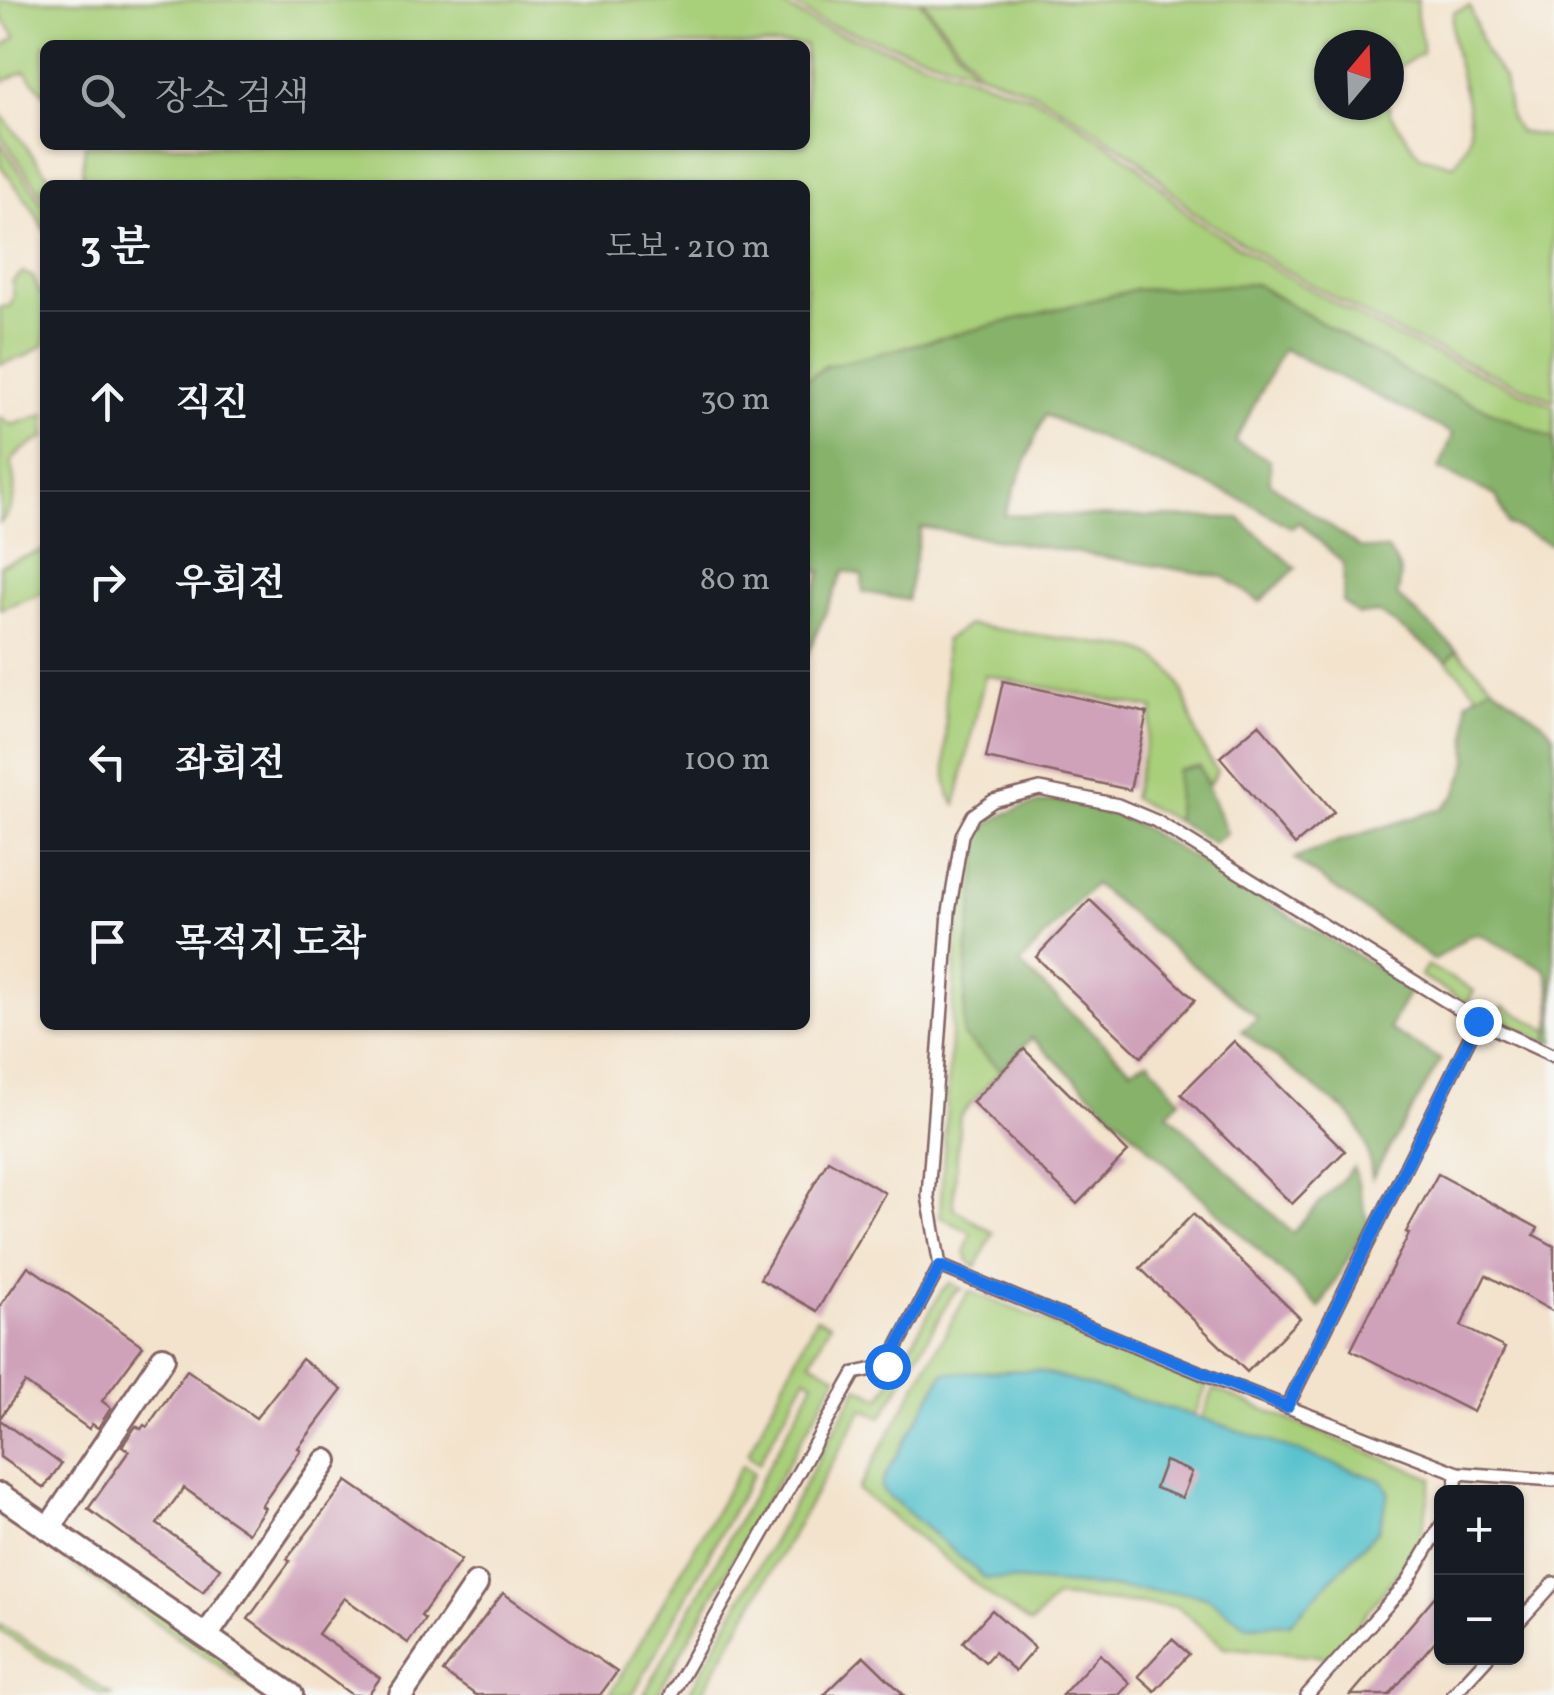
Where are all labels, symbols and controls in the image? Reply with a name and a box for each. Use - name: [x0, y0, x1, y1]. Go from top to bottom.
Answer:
- north arrow: [1314, 30, 1404, 120]
- search box: [40, 40, 810, 150]
- icon: search: [75, 68, 130, 123]
- text: 장소 검색: [155, 73, 309, 126]
- text: 3 분: [80, 220, 150, 279]
- text: 도보 · 210 m: [606, 227, 770, 271]
- icon: ahead: [80, 374, 135, 429]
- text: 직진: [175, 379, 248, 432]
- text: 30 m: [700, 379, 770, 423]
- icon: right: [80, 554, 135, 609]
- text: 우회전: [175, 559, 285, 612]
- text: 80 m: [700, 559, 770, 603]
- icon: left: [80, 734, 135, 789]
- text: 좌회전: [175, 739, 285, 792]
- text: 100 m: [684, 739, 770, 783]
- icon: arrive: [80, 914, 135, 969]
- text: 목적지 도착: [175, 919, 366, 972]
- route end: [1456, 999, 1502, 1045]
- route start: [865, 1344, 911, 1390]
- map controls: [1434, 1485, 1524, 1665]
- button: +: [1434, 1485, 1524, 1575]
- button: −: [1434, 1575, 1524, 1665]

